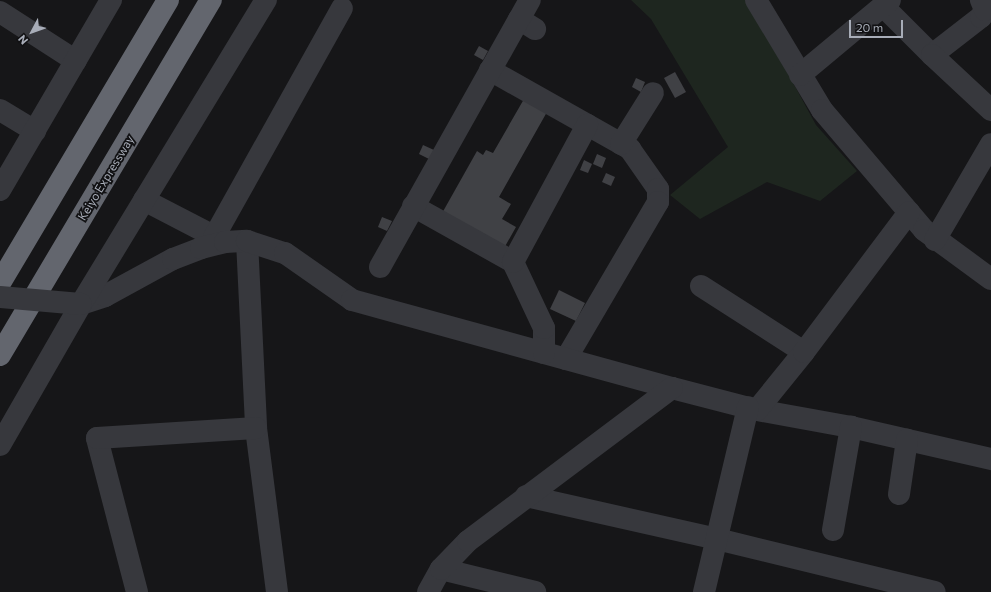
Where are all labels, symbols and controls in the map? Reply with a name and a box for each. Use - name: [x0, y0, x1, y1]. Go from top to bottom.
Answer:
- north arrow: [12, 12, 52, 52]
- scale bar: [851, 12, 905, 38]
- text: 20 m: [856, 20, 883, 34]
- text: N: [15, 33, 30, 48]
- street label: Keiyo Expressway: [75, 133, 137, 223]

